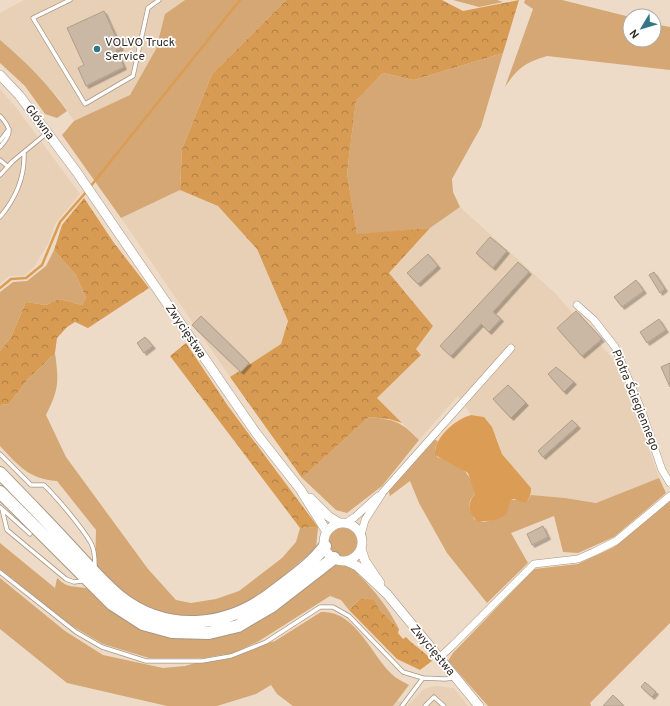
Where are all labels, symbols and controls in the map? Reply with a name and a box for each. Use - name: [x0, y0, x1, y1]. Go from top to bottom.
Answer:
- north arrow: [622, 8, 662, 48]
- text: N: [627, 26, 643, 41]
- place label: VOLVO Truck Service: [105, 35, 175, 65]
- marker: VOLVO Truck Service: [92, 44, 102, 54]
- street label: Główna: [21, 102, 58, 143]
- street label: Zwycięstwa: [161, 301, 209, 362]
- street label: Piotra Ściegiennego: [607, 347, 663, 454]
- street label: Zwycięstwa: [406, 622, 458, 680]

